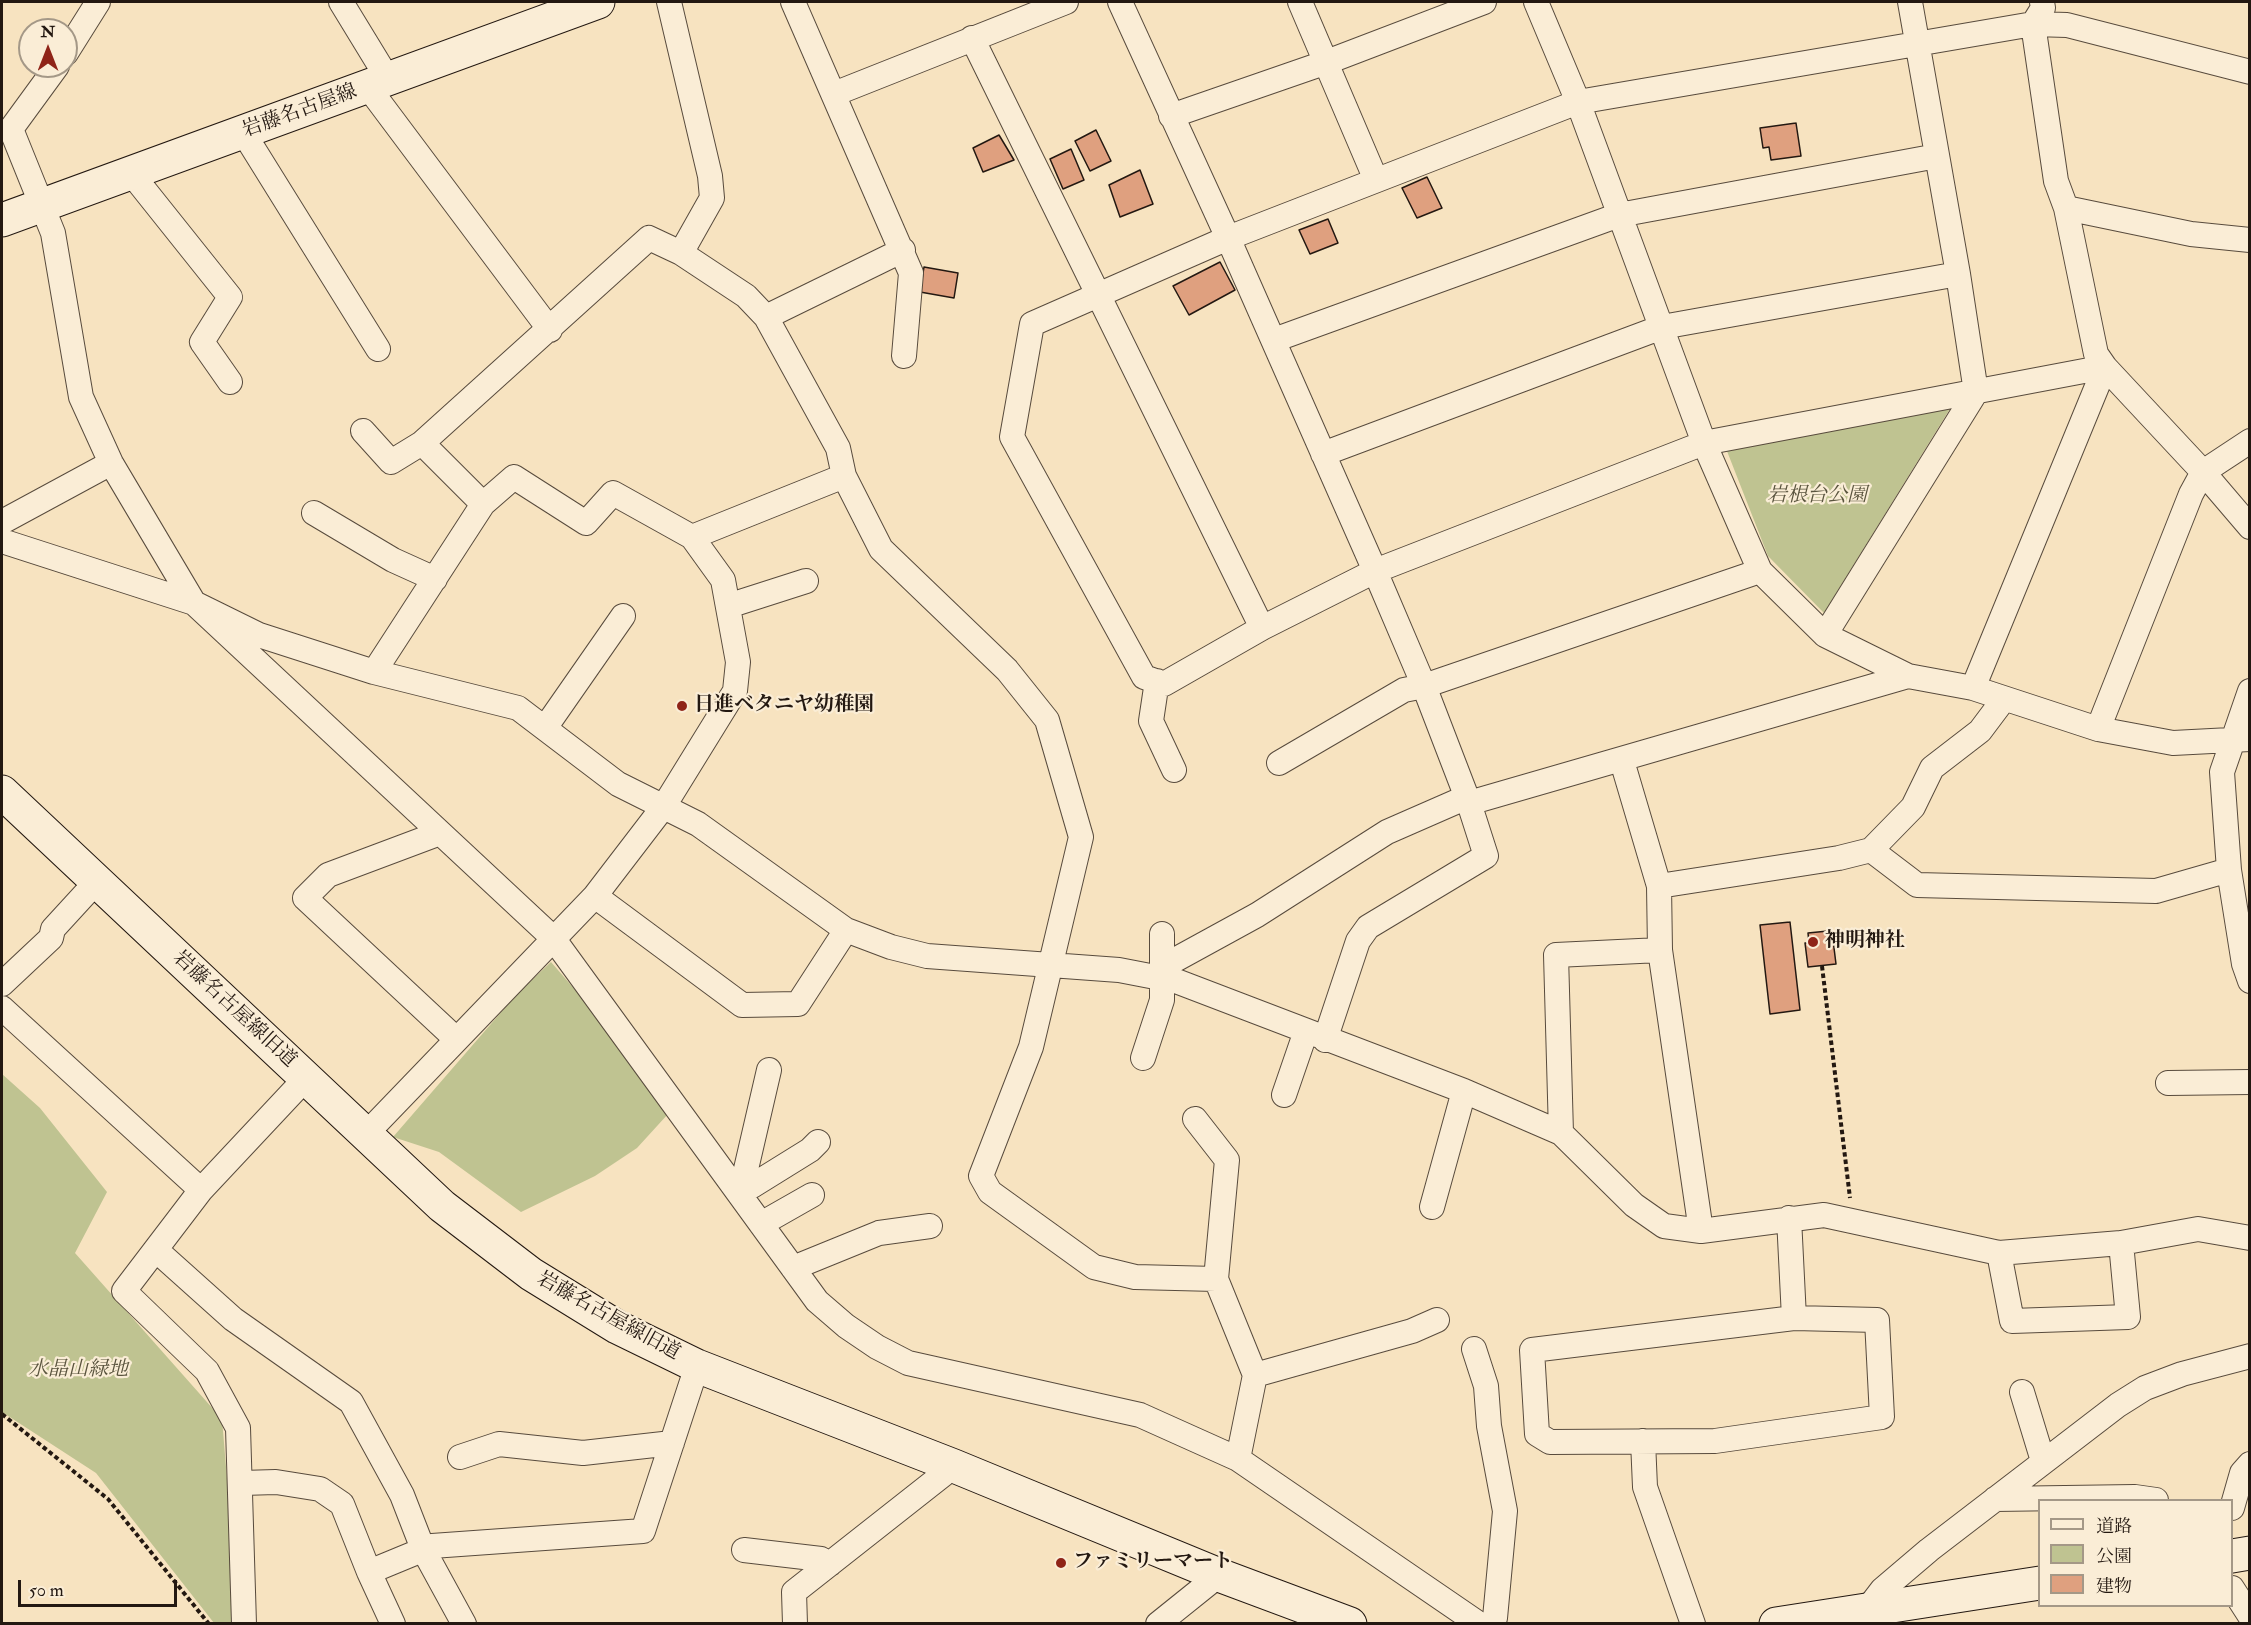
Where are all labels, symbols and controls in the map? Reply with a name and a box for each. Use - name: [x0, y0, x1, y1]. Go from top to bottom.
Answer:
- north arrow: [18, 18, 78, 78]
- text: N: [41, 22, 55, 42]
- street label: 岩藤名古屋線: [240, 80, 360, 144]
- park label: 岩根台公園: [1767, 485, 1867, 509]
- place label: 日進ベタニヤ幼稚園: [694, 694, 874, 718]
- marker: 日進ベタニヤ幼稚園: [675, 699, 689, 713]
- place label: 神明神社: [1825, 930, 1905, 954]
- marker: 神明神社: [1806, 935, 1820, 949]
- street label: 岩藤名古屋線旧道: [167, 947, 301, 1073]
- street label: 岩藤名古屋線旧道: [532, 1268, 684, 1366]
- park label: 水晶山緑地: [28, 1359, 128, 1383]
- legend: [2038, 1499, 2233, 1607]
- text: 道路: [2096, 1515, 2132, 1538]
- text: 公園: [2096, 1545, 2132, 1568]
- place label: ファミリーマート: [1073, 1551, 1233, 1575]
- marker: ファミリーマート: [1054, 1556, 1068, 1570]
- scale bar: [21, 1568, 180, 1606]
- text: 建物: [2096, 1575, 2132, 1598]
- text: 50 m: [29, 1579, 64, 1602]

